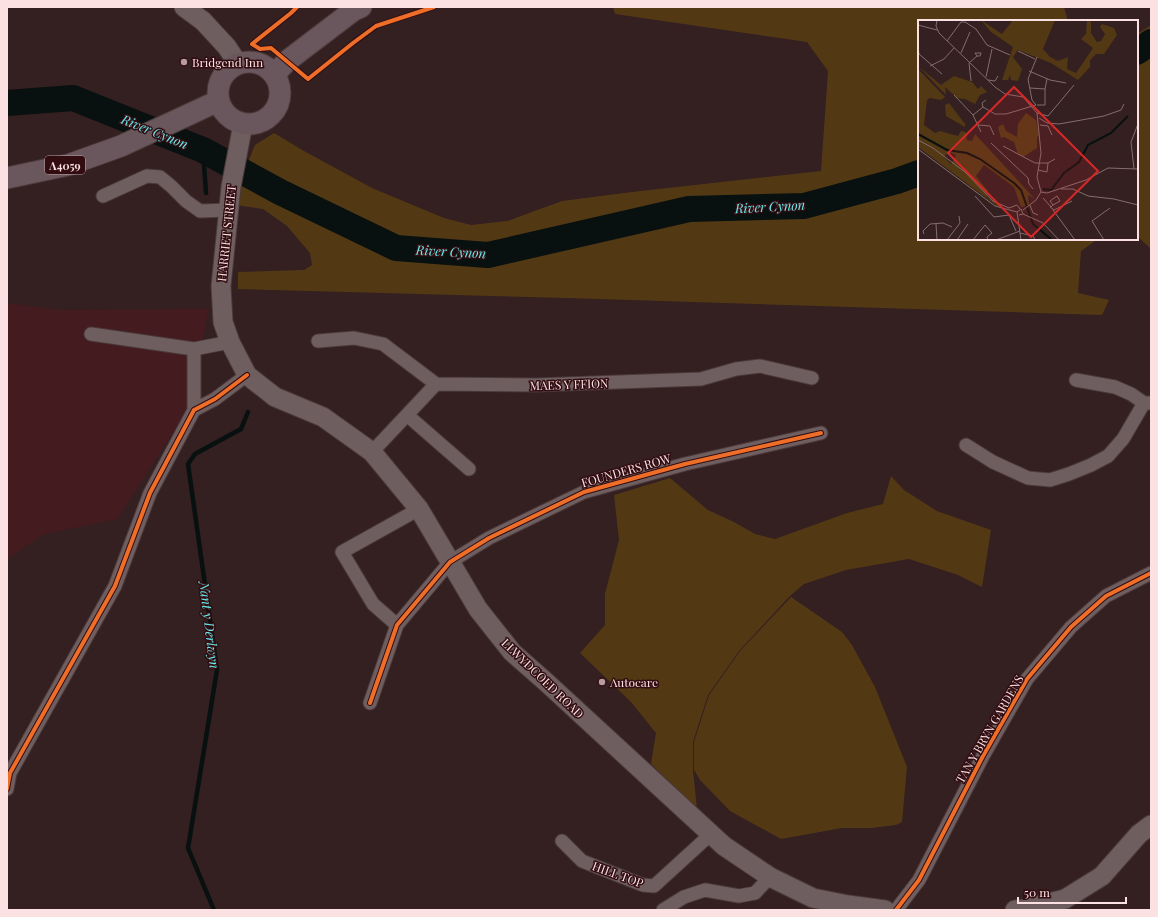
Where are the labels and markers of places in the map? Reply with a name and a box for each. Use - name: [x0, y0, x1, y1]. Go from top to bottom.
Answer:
- place label: Bridgend Inn: [192, 54, 263, 70]
- marker: Bridgend Inn: [179, 57, 189, 67]
- place label: Autocare: [609, 674, 658, 690]
- marker: Autocare: [597, 677, 607, 687]

